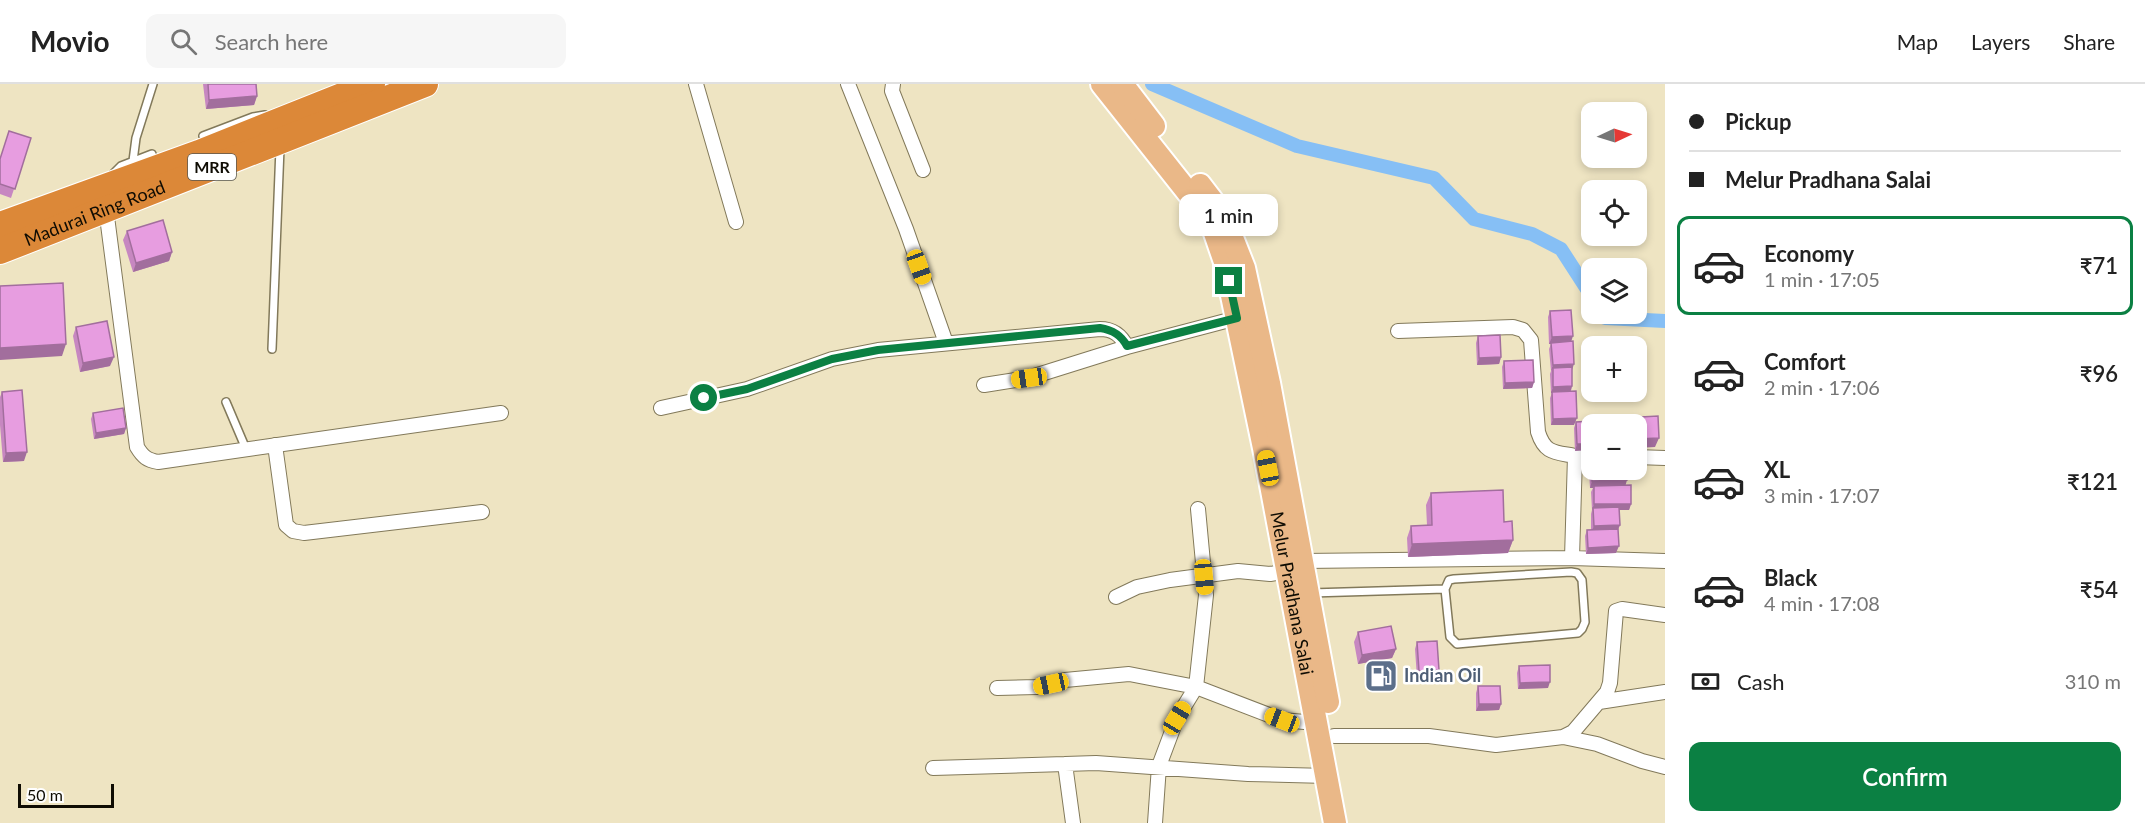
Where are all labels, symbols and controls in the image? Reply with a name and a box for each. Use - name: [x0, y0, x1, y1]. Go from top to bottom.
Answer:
- search box: [146, 14, 566, 68]
- text: Movio: [30, 24, 110, 58]
- icon: search: [167, 25, 200, 58]
- text: Search here: [215, 28, 328, 55]
- text: Map: [1897, 29, 1938, 54]
- text: Layers: [1971, 29, 2030, 54]
- text: Share: [2063, 29, 2115, 54]
- north arrow: [1581, 102, 1647, 168]
- map controls: [1581, 102, 1647, 480]
- text: Pickup: [1725, 108, 1791, 135]
- road number: MRR: [188, 154, 236, 180]
- text: Melur Pradhana Salai: [1725, 166, 1931, 193]
- street label: Madurai Ring Road: [21, 175, 168, 250]
- button: locate: [1581, 180, 1647, 246]
- callout: 1 min: [1180, 194, 1278, 236]
- text: 1 min: [1204, 203, 1253, 227]
- icon: car: [1692, 239, 1746, 293]
- text: Economy: [1764, 240, 1854, 267]
- car: [904, 247, 934, 287]
- text: ₹71: [2080, 252, 2118, 279]
- button: layers: [1581, 258, 1647, 324]
- route end: [1215, 267, 1242, 294]
- text: 1 min · 17:05: [1764, 267, 1880, 291]
- button: +: [1581, 336, 1647, 402]
- icon: car: [1692, 347, 1746, 401]
- text: Comfort: [1764, 348, 1846, 375]
- text: ₹96: [2080, 360, 2118, 387]
- car: [1010, 367, 1048, 389]
- text: 2 min · 17:06: [1764, 375, 1880, 399]
- route start: [690, 384, 717, 411]
- button: −: [1581, 414, 1647, 480]
- car: [1256, 449, 1280, 487]
- icon: car: [1692, 455, 1746, 509]
- text: XL: [1764, 456, 1790, 483]
- text: ₹121: [2067, 468, 2118, 495]
- text: 3 min · 17:07: [1764, 483, 1880, 507]
- street label: Melur Pradhana Salai: [1266, 510, 1319, 677]
- car: [1193, 558, 1215, 596]
- icon: car: [1692, 563, 1746, 617]
- text: Black: [1764, 564, 1817, 591]
- text: ₹54: [2080, 576, 2118, 603]
- text: 4 min · 17:08: [1764, 591, 1880, 615]
- fuel station icon: Indian Oil: [1363, 658, 1399, 694]
- place label: Indian Oil: [1404, 664, 1481, 686]
- icon: cash: [1689, 665, 1722, 698]
- text: Cash: [1737, 668, 1784, 695]
- text: 310 m: [2065, 669, 2121, 693]
- car: [1032, 671, 1070, 697]
- car: [1160, 698, 1194, 738]
- car: [1262, 705, 1302, 735]
- button: Confirm: [1689, 742, 2121, 811]
- scale bar: [18, 781, 114, 808]
- text: 50 m: [27, 785, 63, 804]

